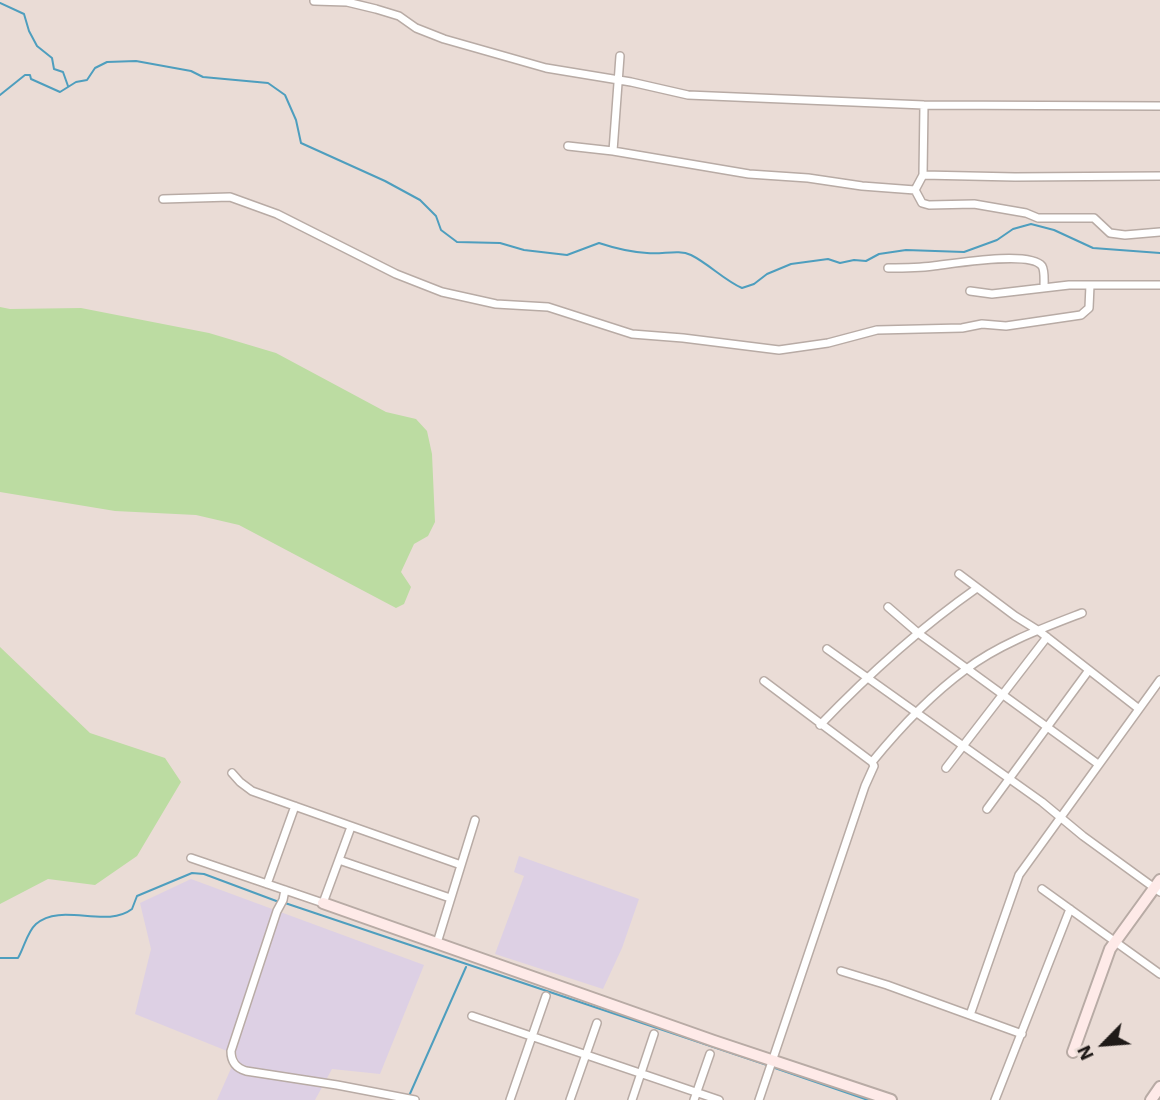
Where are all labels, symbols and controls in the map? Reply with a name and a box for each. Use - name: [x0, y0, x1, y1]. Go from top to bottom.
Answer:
- north arrow: [1069, 1009, 1139, 1079]
- text: N: [1071, 1042, 1099, 1064]

